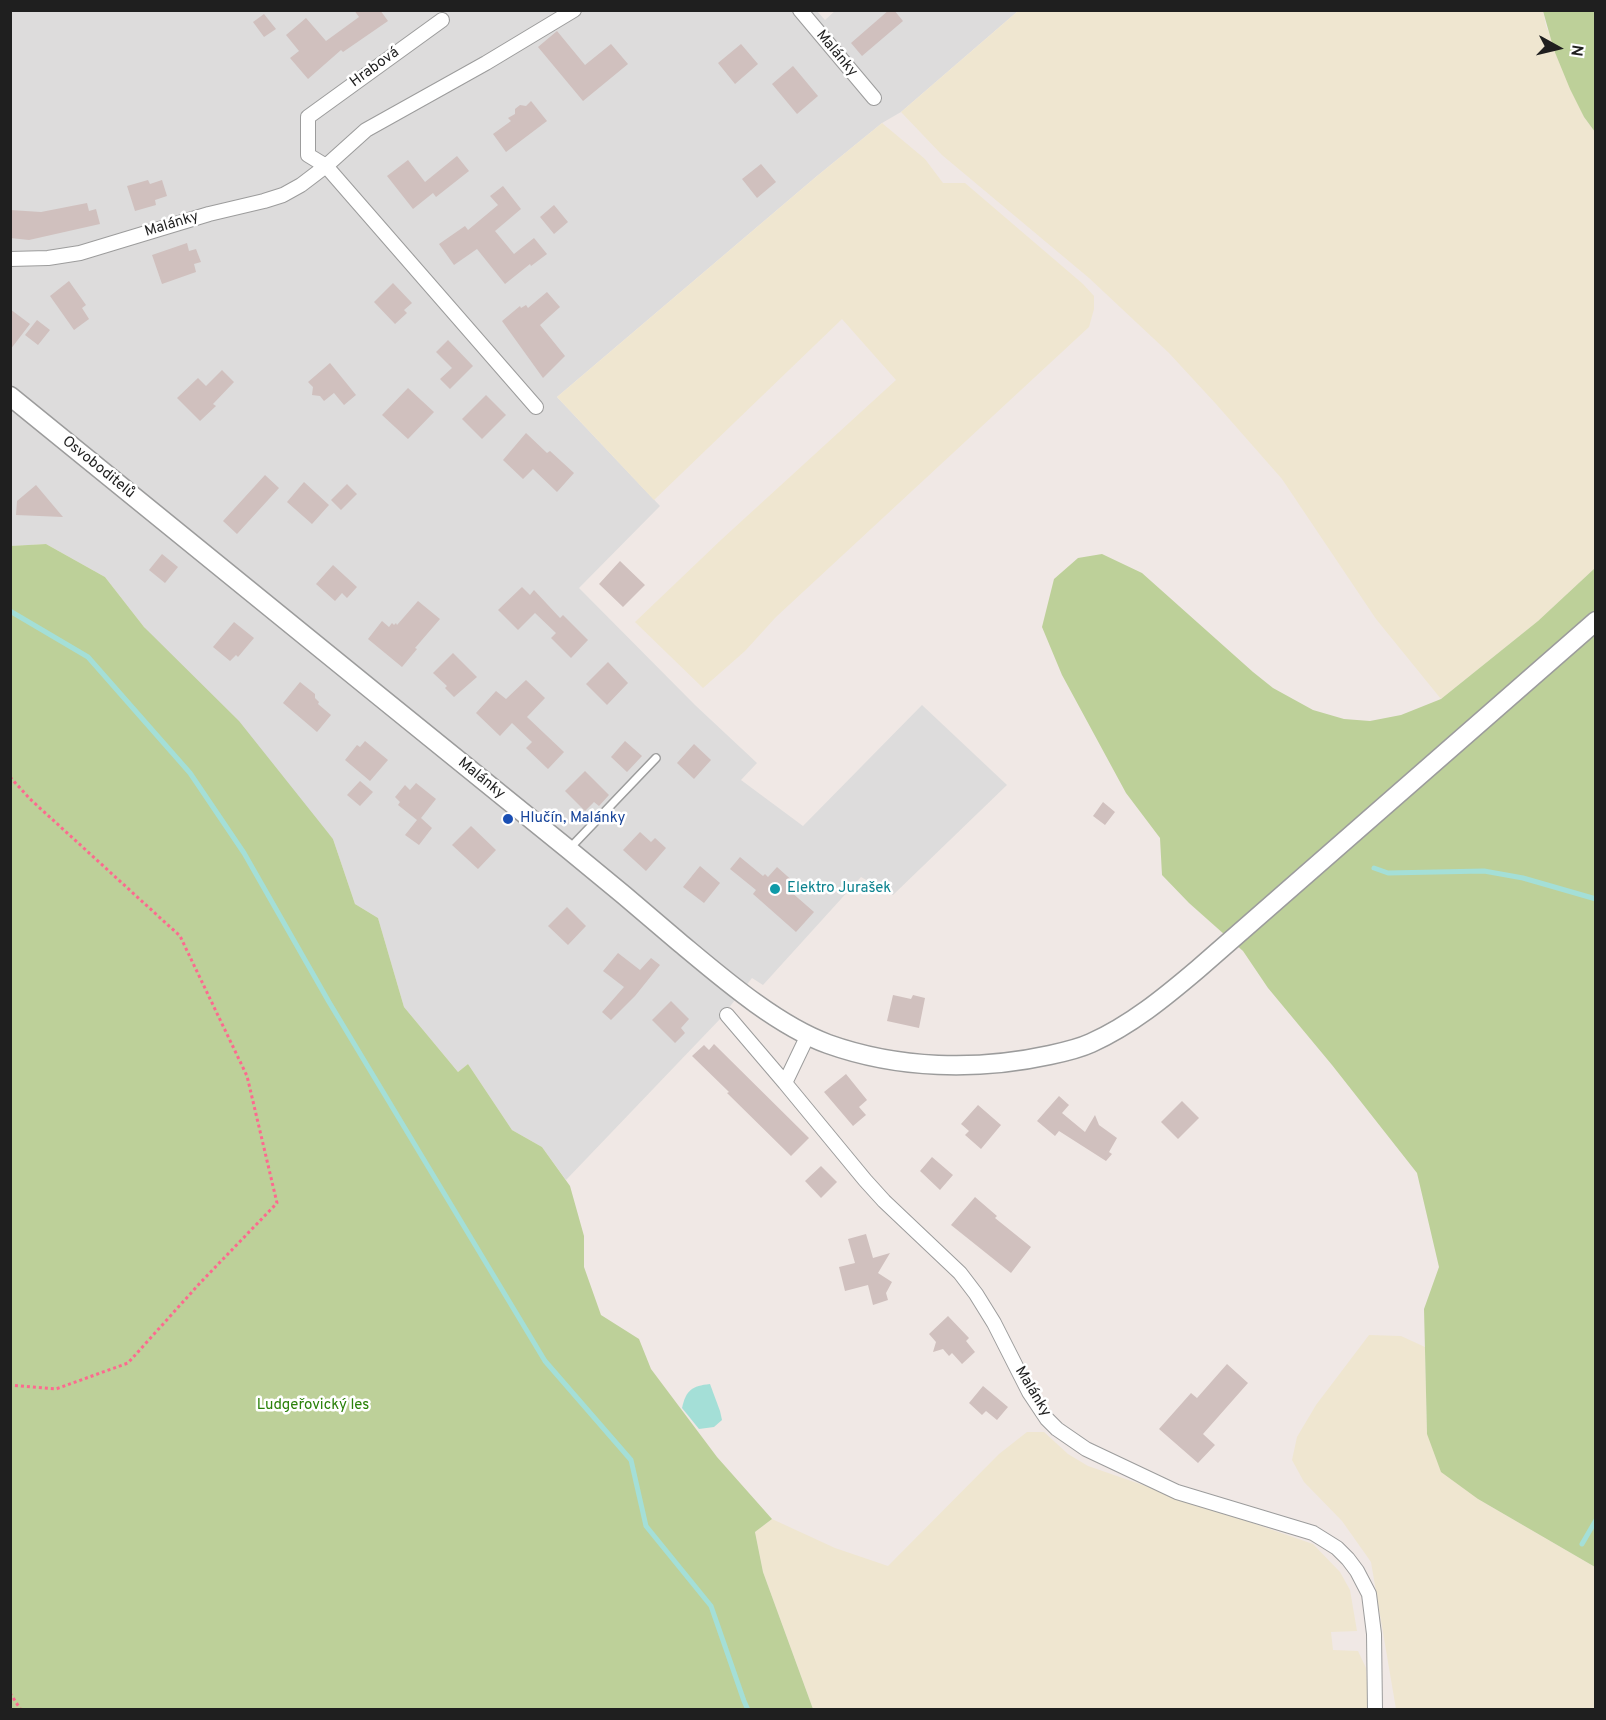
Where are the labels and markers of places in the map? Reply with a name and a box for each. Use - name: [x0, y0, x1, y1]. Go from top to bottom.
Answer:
- place label: Hlučín, Malánky: [520, 810, 625, 828]
- marker: Hlučín, Malánky: [501, 812, 515, 826]
- place label: Elektro Jurašek: [787, 880, 891, 898]
- marker: Elektro Jurašek: [768, 882, 782, 896]

